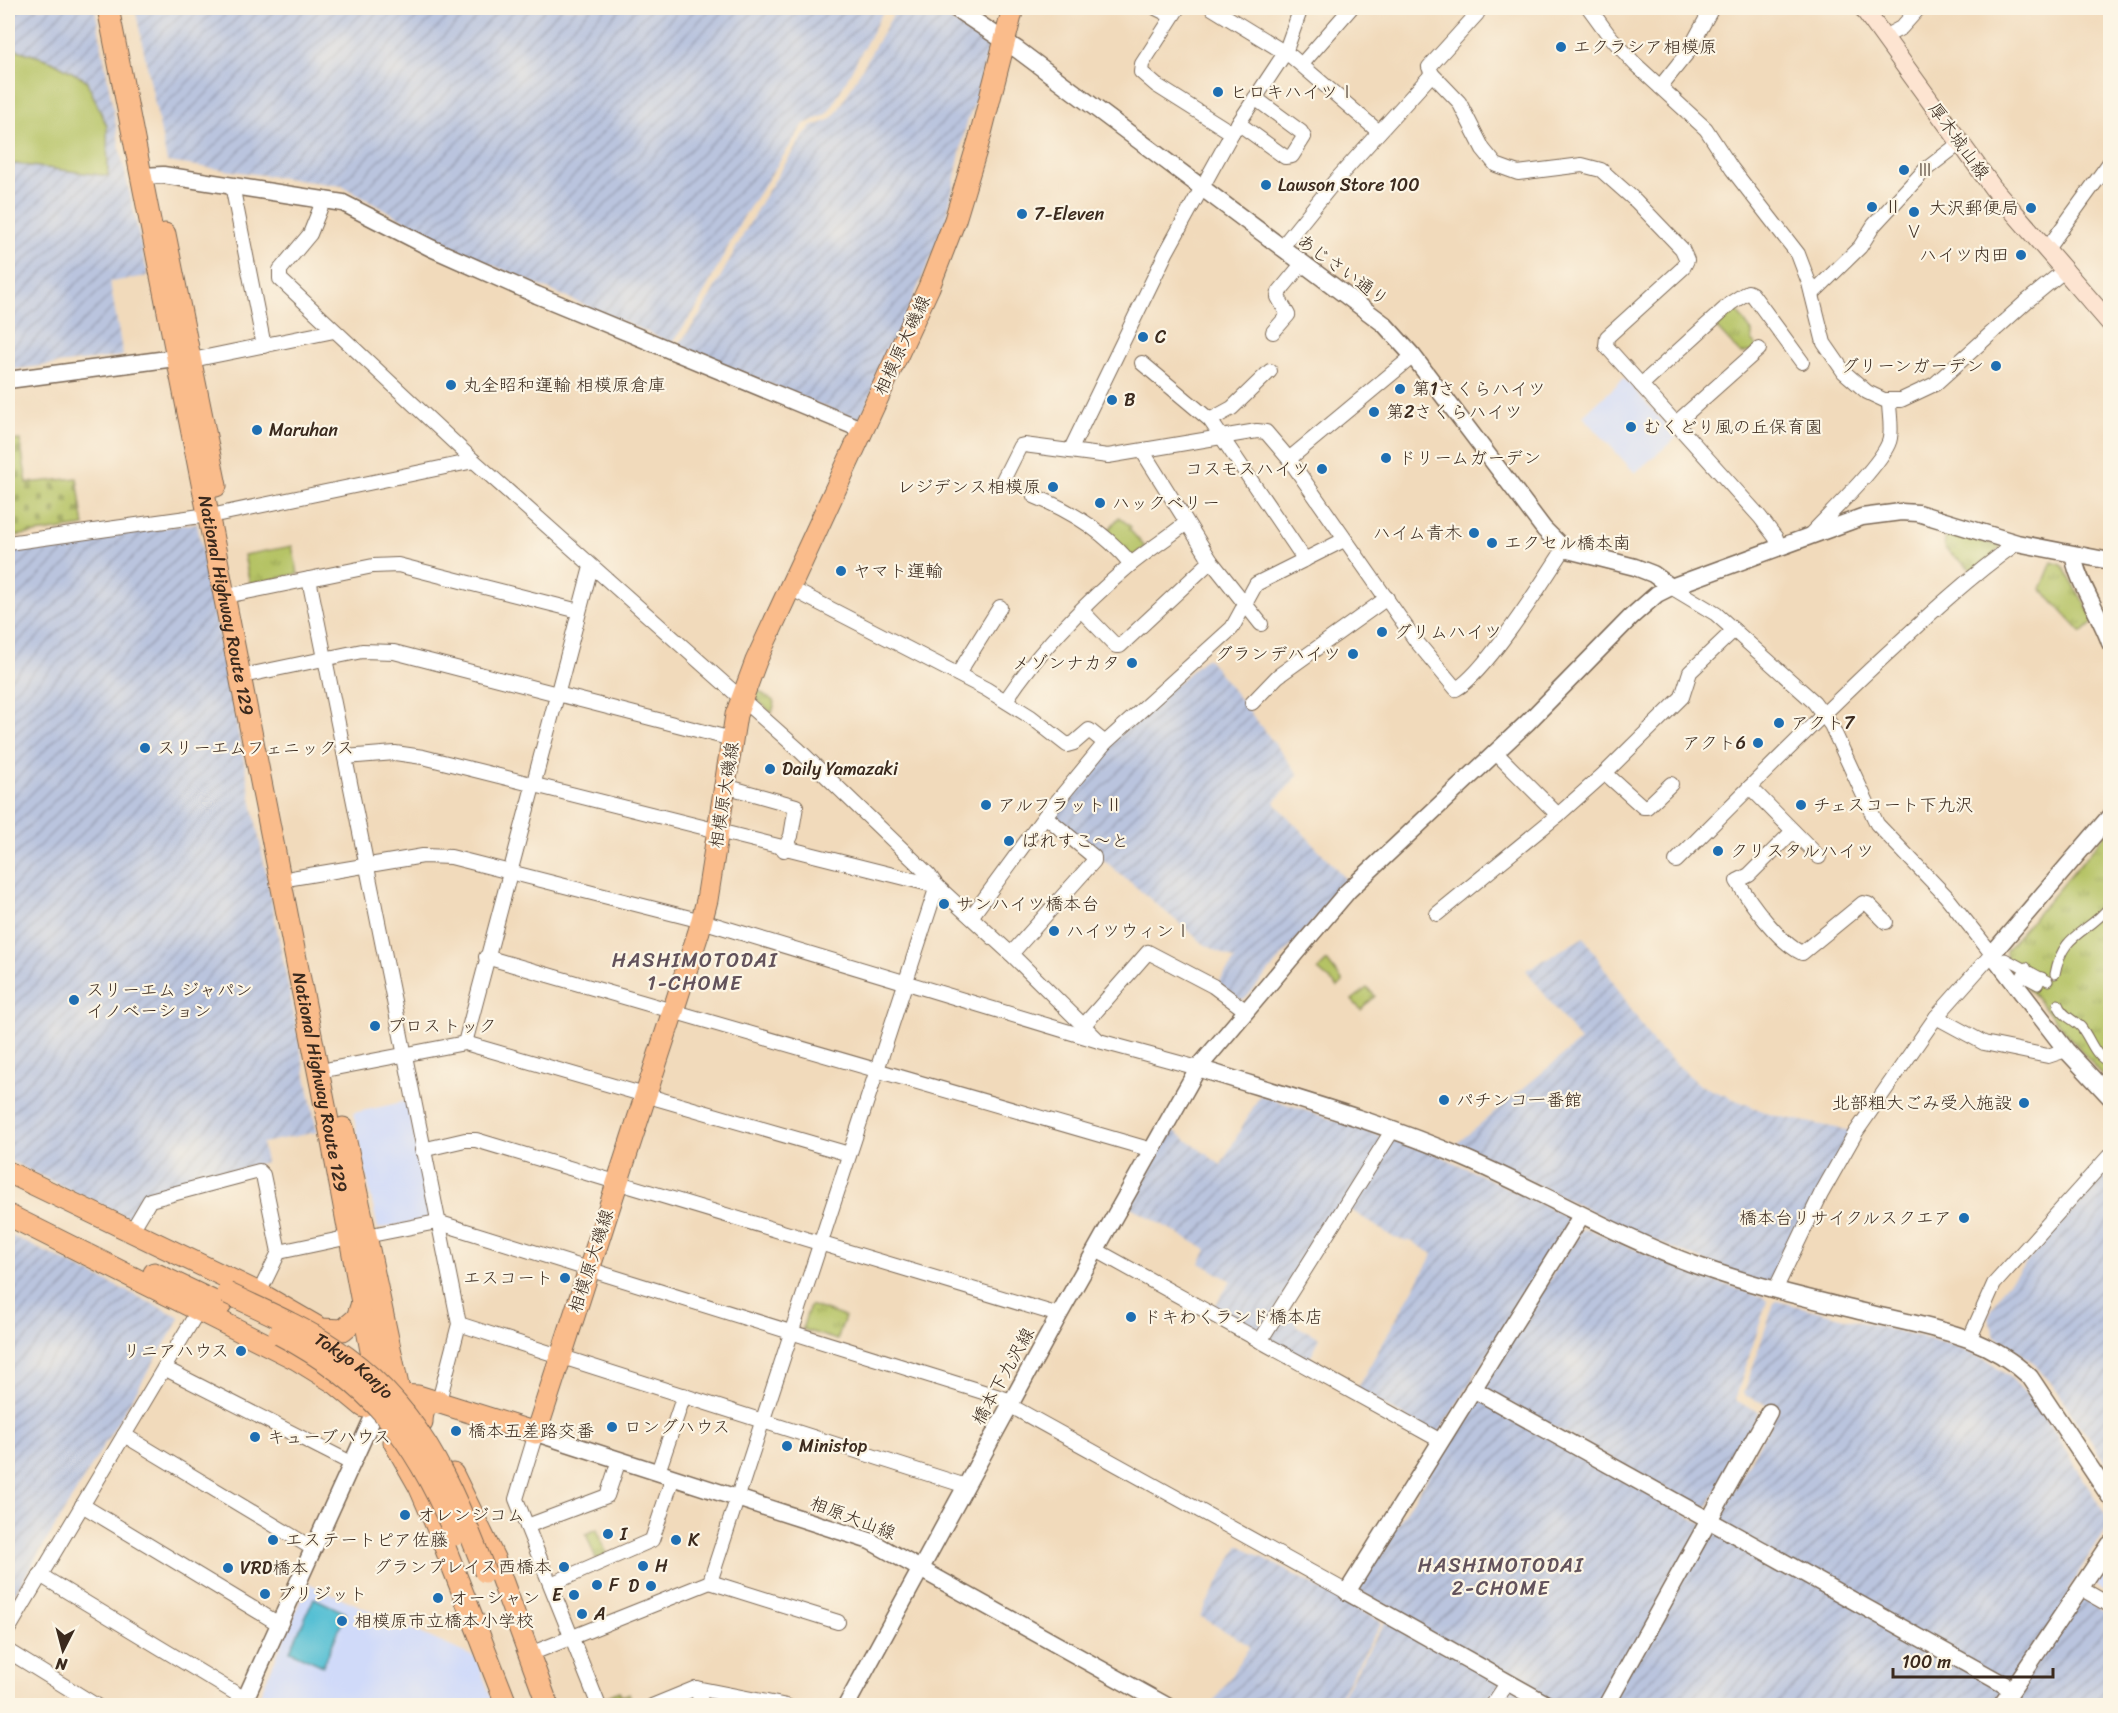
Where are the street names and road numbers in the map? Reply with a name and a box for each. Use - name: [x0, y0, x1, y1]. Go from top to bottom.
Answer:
- street label: 厚木城山線: [1920, 95, 1998, 187]
- street label: あじさい通り: [1290, 225, 1396, 315]
- street label: 相模原大磯線: [865, 289, 939, 401]
- street label: National Highway Route 129: [189, 493, 264, 718]
- street label: 相模原大磯線: [700, 739, 748, 851]
- street label: National Highway Route 129: [283, 969, 357, 1195]
- street label: 相模原大磯線: [559, 1205, 623, 1317]
- street label: 橋本下九沢線: [963, 1321, 1043, 1431]
- street label: Tokyo Kanjo: [308, 1323, 402, 1407]
- street label: 相原大山線: [805, 1487, 901, 1549]

